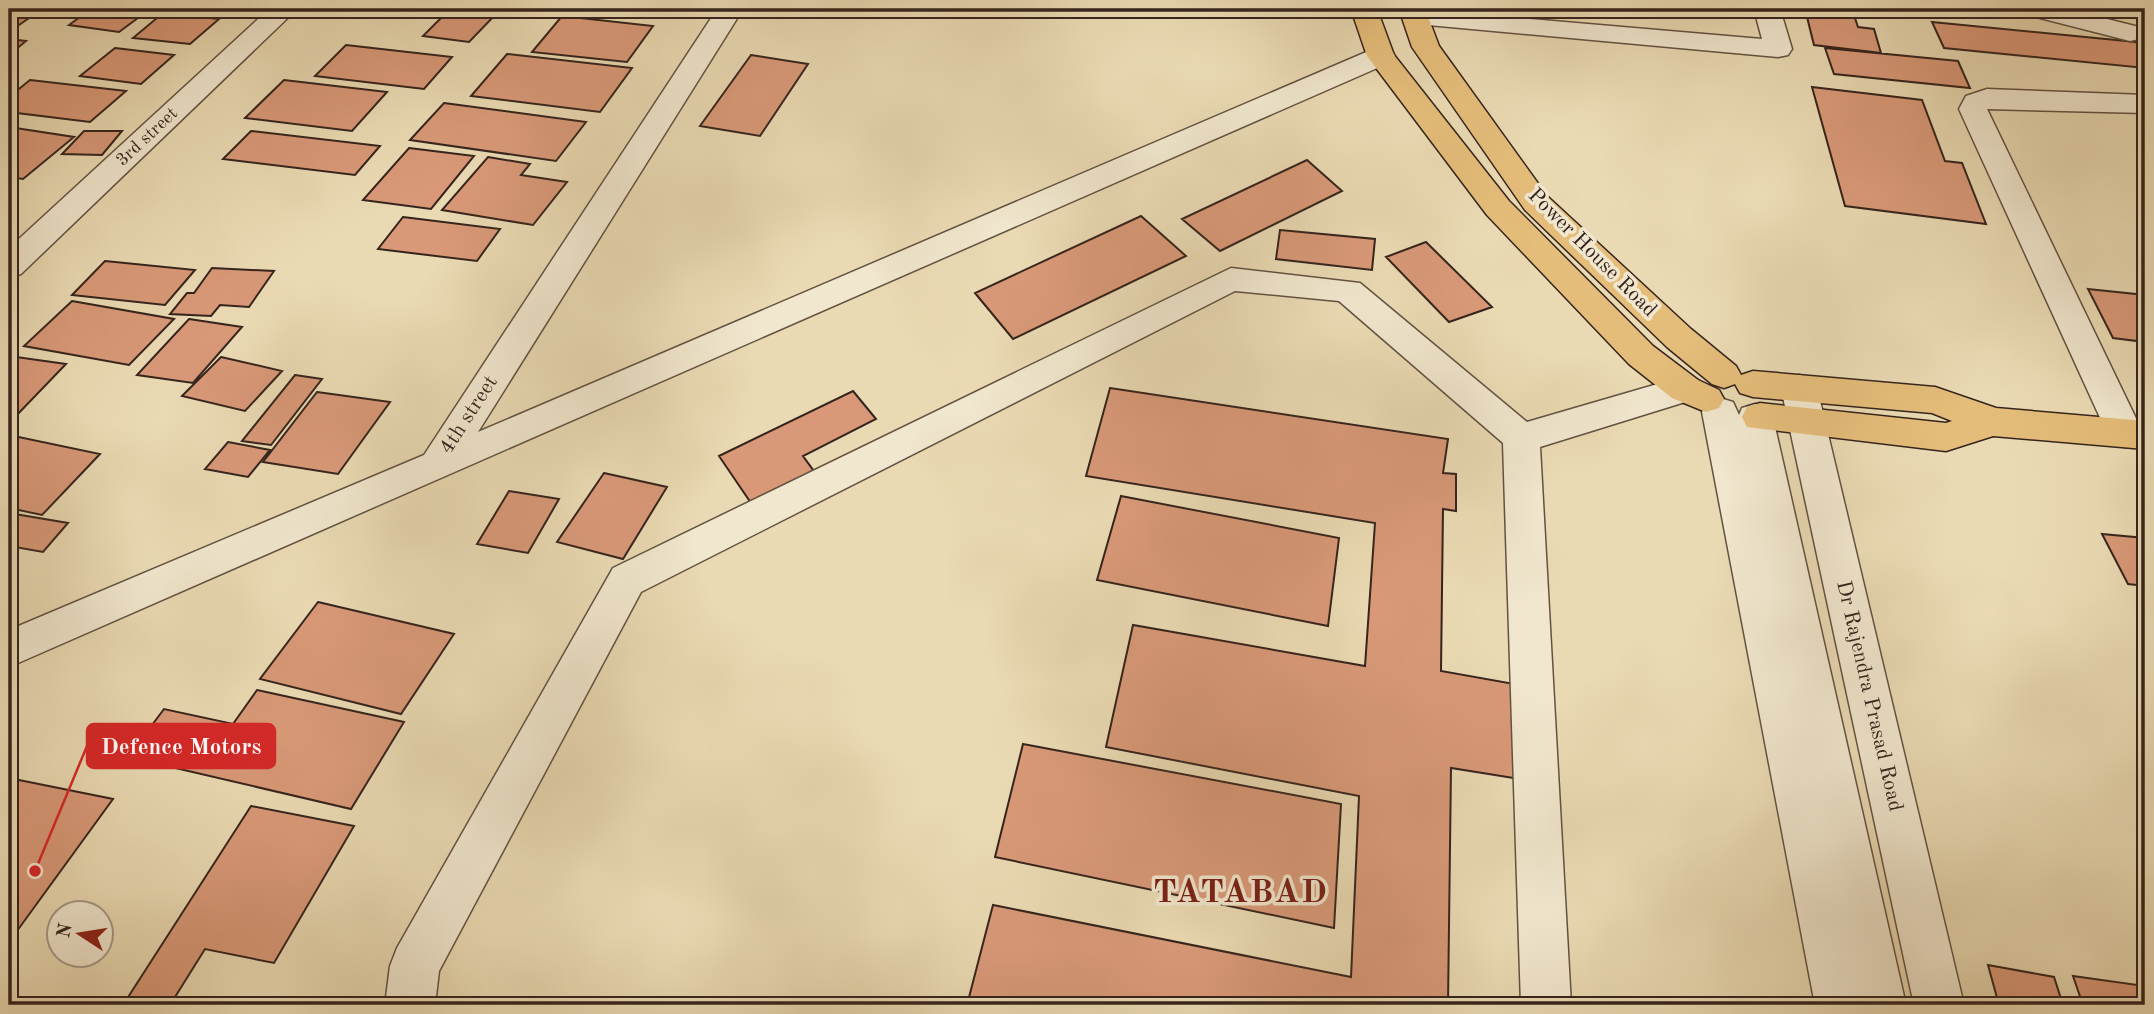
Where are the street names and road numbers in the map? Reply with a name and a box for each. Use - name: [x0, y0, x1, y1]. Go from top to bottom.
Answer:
- street label: 3rd street: [113, 104, 181, 170]
- street label: Power House Road: [1524, 185, 1660, 321]
- street label: 4th street: [436, 372, 502, 458]
- street label: Dr Rajendra Prasad Road: [1832, 579, 1906, 813]

